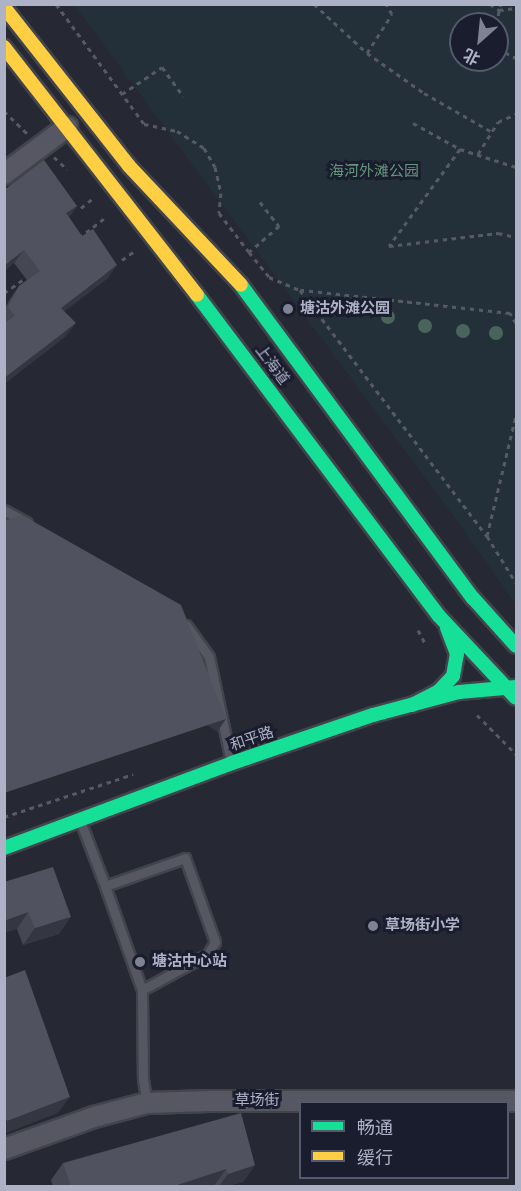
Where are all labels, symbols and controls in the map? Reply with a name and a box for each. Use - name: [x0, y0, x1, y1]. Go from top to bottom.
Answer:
- north arrow: [449, 12, 509, 72]
- text: 北: [460, 45, 483, 69]
- park label: 海河外滩公园: [329, 163, 419, 181]
- place label: 塘沽外滩公园: [300, 300, 390, 318]
- marker: 塘沽外滩公园: [281, 302, 295, 316]
- street label: 上海道: [251, 342, 293, 388]
- street label: 和平路: [228, 723, 276, 755]
- place label: 草场街小学: [385, 917, 460, 935]
- marker: 草场街小学: [366, 919, 380, 933]
- place label: 塘沽中心站: [152, 953, 227, 971]
- marker: 塘沽中心站: [133, 955, 147, 969]
- street label: 草场街: [235, 1092, 279, 1110]
- legend: [299, 1101, 509, 1179]
- text: 畅通: [357, 1117, 393, 1138]
- text: 缓行: [357, 1147, 393, 1168]

